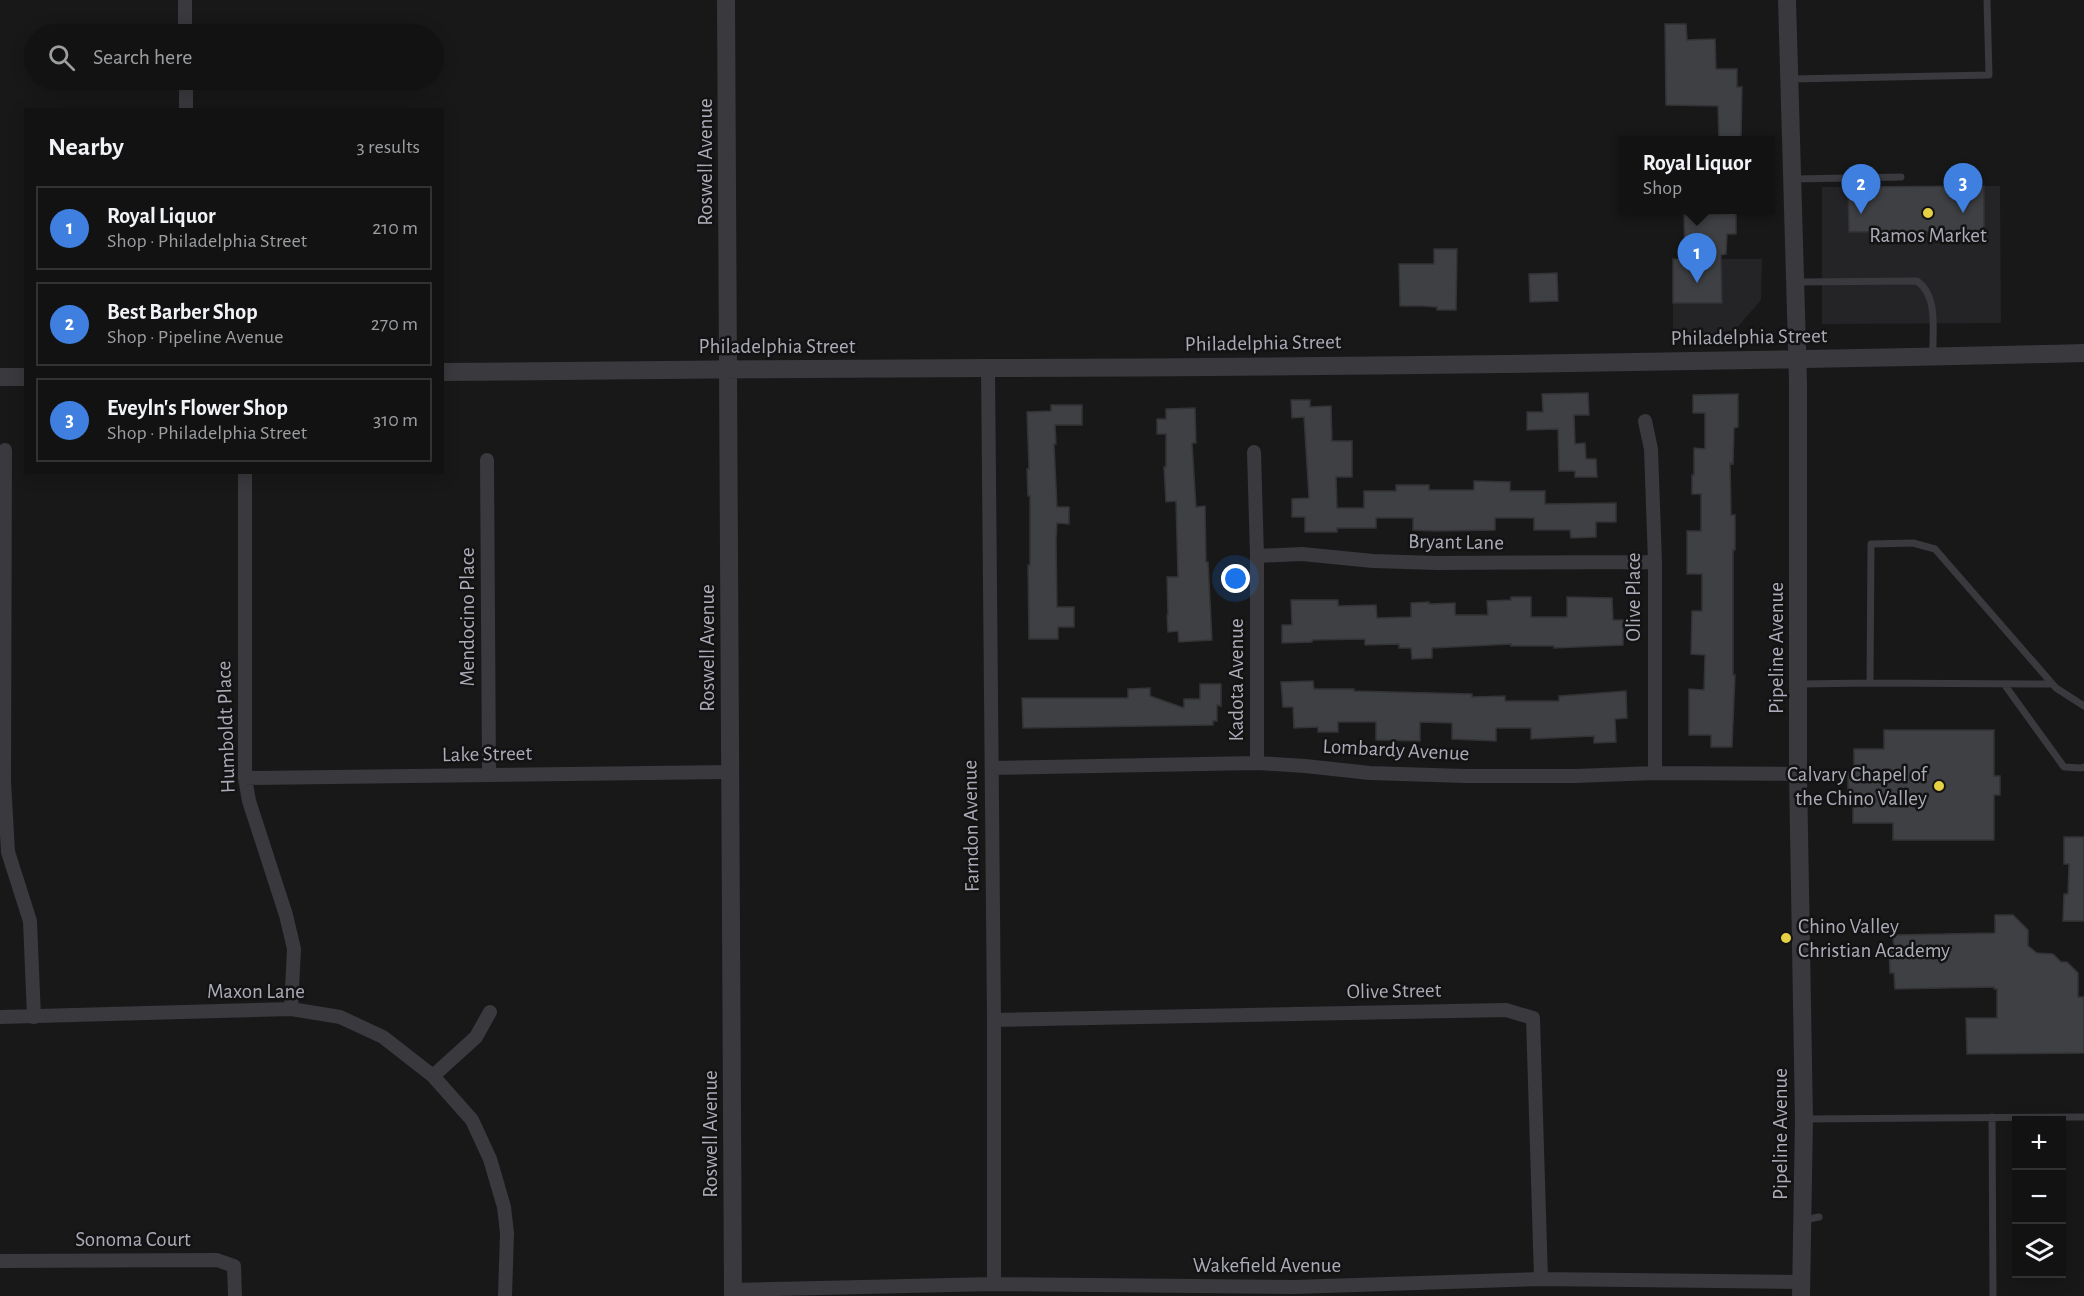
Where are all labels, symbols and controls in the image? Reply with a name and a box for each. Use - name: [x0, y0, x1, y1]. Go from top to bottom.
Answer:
- search box: [24, 24, 444, 90]
- icon: search: [45, 41, 78, 74]
- text: Search here: [93, 46, 192, 68]
- street label: Roswell Avenue: [695, 98, 716, 226]
- text: Nearby: [48, 134, 124, 160]
- popup: [1619, 136, 1775, 214]
- text: 3 results: [356, 137, 420, 157]
- text: Royal Liquor: [1643, 152, 1751, 174]
- pin: 2: [1842, 164, 1880, 214]
- pin: 3: [1944, 164, 1982, 213]
- text: Shop: [1643, 178, 1682, 198]
- text: Royal Liquor: [107, 205, 216, 227]
- marker: Ramos Market: [1921, 206, 1935, 220]
- text: 1: [66, 218, 73, 238]
- text: 210 m: [372, 218, 418, 238]
- place label: Ramos Market: [1869, 225, 1987, 246]
- text: Shop · Philadelphia Street: [107, 231, 307, 251]
- pin: 1: [1678, 234, 1716, 283]
- text: Best Barber Shop: [107, 301, 258, 323]
- text: 2: [65, 314, 74, 334]
- text: 270 m: [371, 314, 418, 334]
- street label: Philadelphia Street: [1670, 325, 1828, 349]
- text: Shop · Pipeline Avenue: [107, 327, 283, 347]
- street label: Philadelphia Street: [1184, 331, 1342, 355]
- street label: Philadelphia Street: [699, 336, 856, 357]
- text: Eveyln's Flower Shop: [107, 397, 288, 419]
- text: 3: [65, 410, 74, 430]
- text: 310 m: [373, 410, 418, 430]
- text: Shop · Philadelphia Street: [107, 423, 307, 443]
- street label: Bryant Lane: [1408, 531, 1504, 553]
- street label: Mendocino Place: [457, 547, 478, 687]
- street label: Olive Place: [1623, 553, 1644, 641]
- your location: [1221, 564, 1250, 593]
- street label: Pipeline Avenue: [1766, 582, 1787, 714]
- street label: Roswell Avenue: [697, 584, 718, 712]
- street label: Kadota Avenue: [1226, 618, 1247, 742]
- street label: Humboldt Place: [213, 661, 239, 793]
- street label: Lombardy Avenue: [1322, 736, 1470, 764]
- street label: Lake Street: [442, 743, 533, 765]
- street label: Farndon Avenue: [959, 760, 983, 892]
- place label: Calvary Chapel of the Chino Valley: [1787, 764, 1929, 809]
- marker: Calvary Chapel of the Chino Valley: [1932, 779, 1946, 793]
- place label: Chino Valley Christian Academy: [1798, 916, 1950, 961]
- marker: Chino Valley Christian Academy: [1779, 931, 1793, 945]
- street label: Olive Street: [1346, 980, 1442, 1002]
- street label: Maxon Lane: [207, 981, 305, 1002]
- street label: Pipeline Avenue: [1770, 1068, 1791, 1200]
- street label: Roswell Avenue: [700, 1070, 721, 1198]
- map controls: [2012, 1116, 2066, 1278]
- button: +: [2012, 1116, 2066, 1170]
- button: −: [2012, 1170, 2066, 1224]
- button: layers: [2012, 1224, 2066, 1278]
- street label: Sonoma Court: [75, 1229, 191, 1250]
- street label: Wakefield Avenue: [1193, 1255, 1341, 1276]

